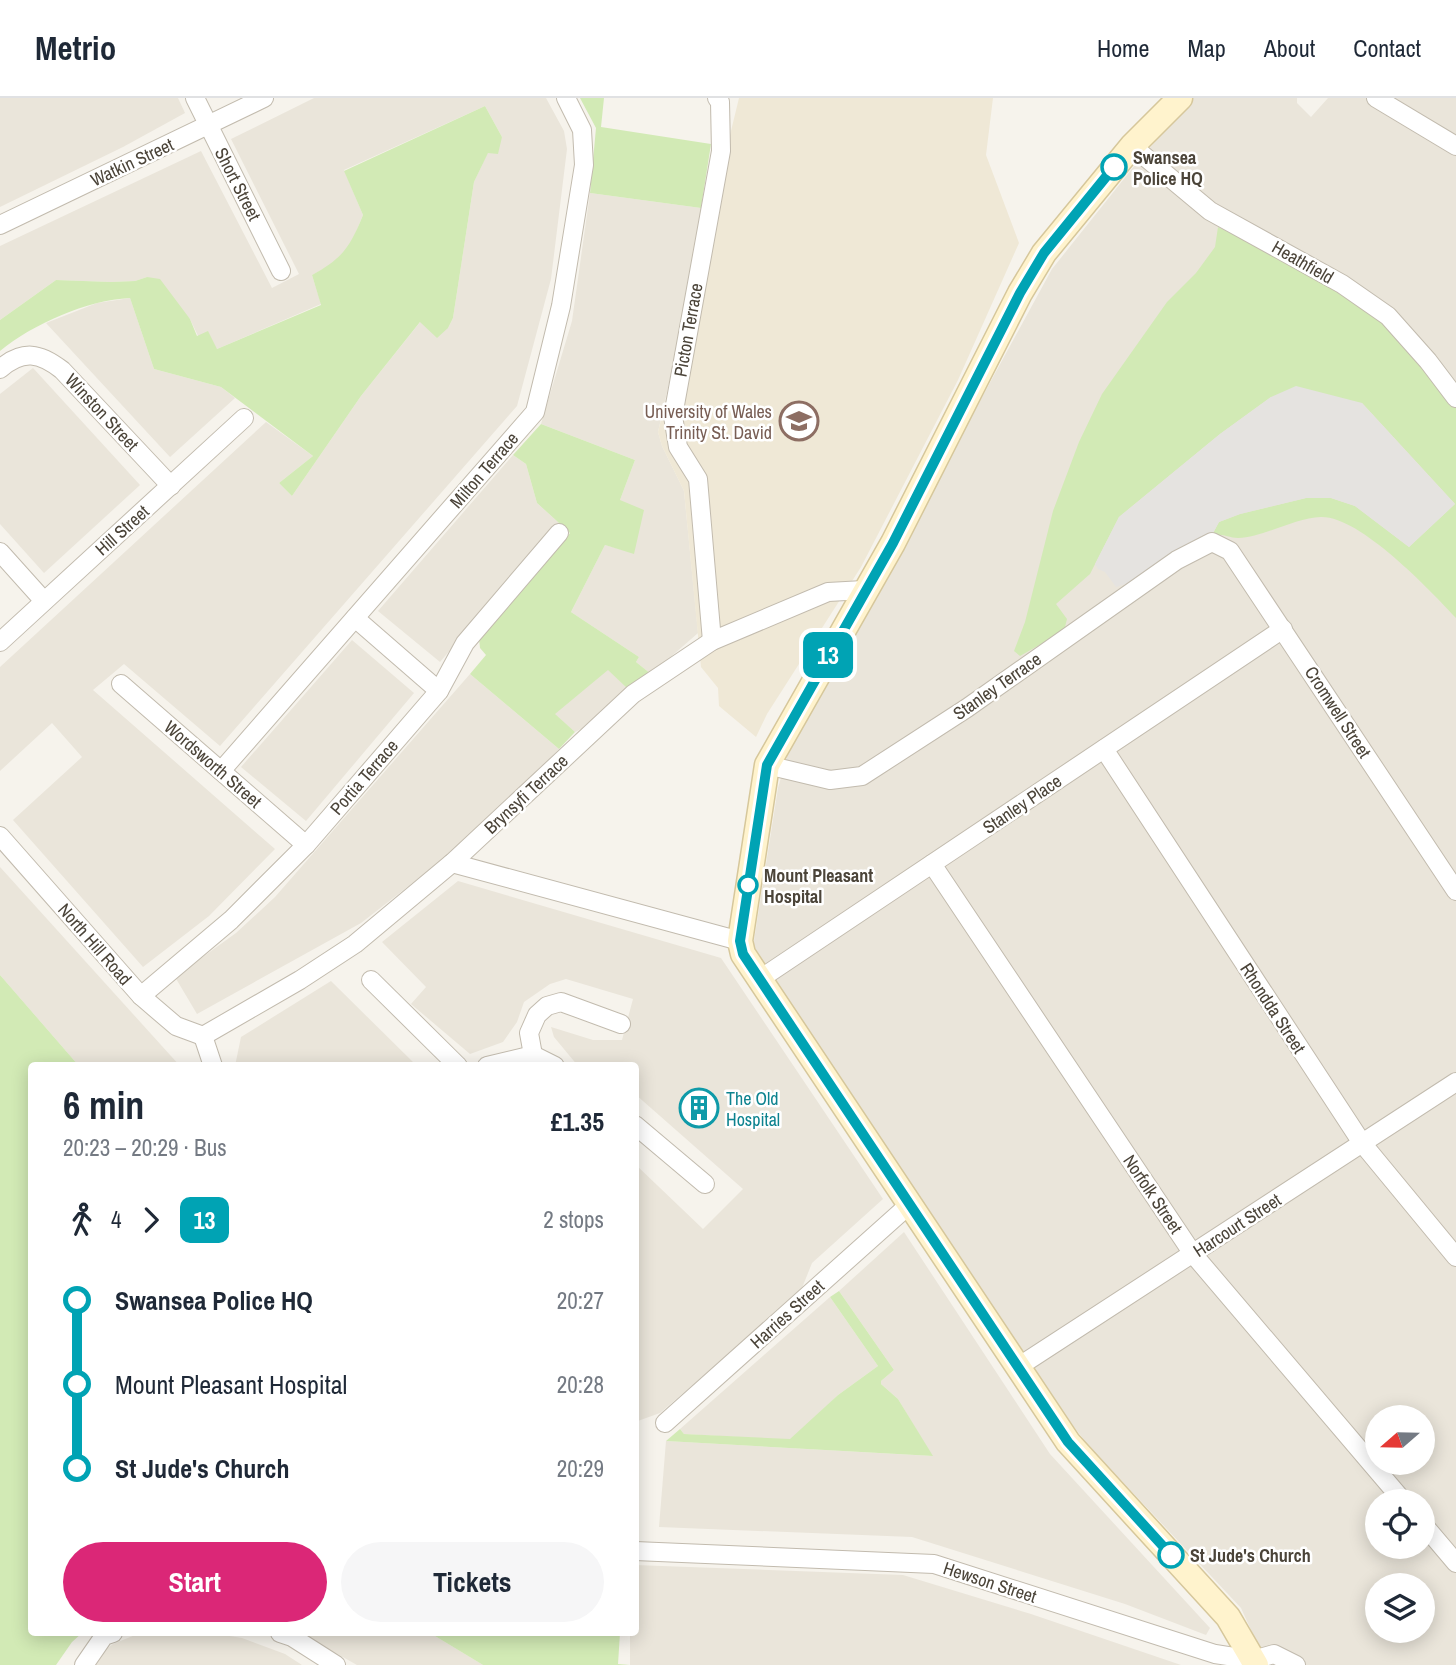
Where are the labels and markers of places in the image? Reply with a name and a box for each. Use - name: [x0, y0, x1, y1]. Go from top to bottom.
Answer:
- place label: Swansea Police HQ: [1133, 145, 1203, 191]
- marker: Swansea Police HQ: [1101, 154, 1127, 180]
- place label: University of Wales Trinity St. David: [645, 399, 772, 445]
- school or university icon: University of Wales Trinity St. David: [778, 400, 820, 442]
- place label: Mount Pleasant Hospital: [764, 863, 873, 909]
- marker: Mount Pleasant Hospital: [738, 875, 758, 895]
- place label: The Old Hospital: [726, 1086, 780, 1132]
- building icon: The Old Hospital: [678, 1087, 720, 1129]
- marker: St Jude's Church: [1158, 1542, 1184, 1568]
- place label: St Jude's Church: [1190, 1543, 1311, 1568]

